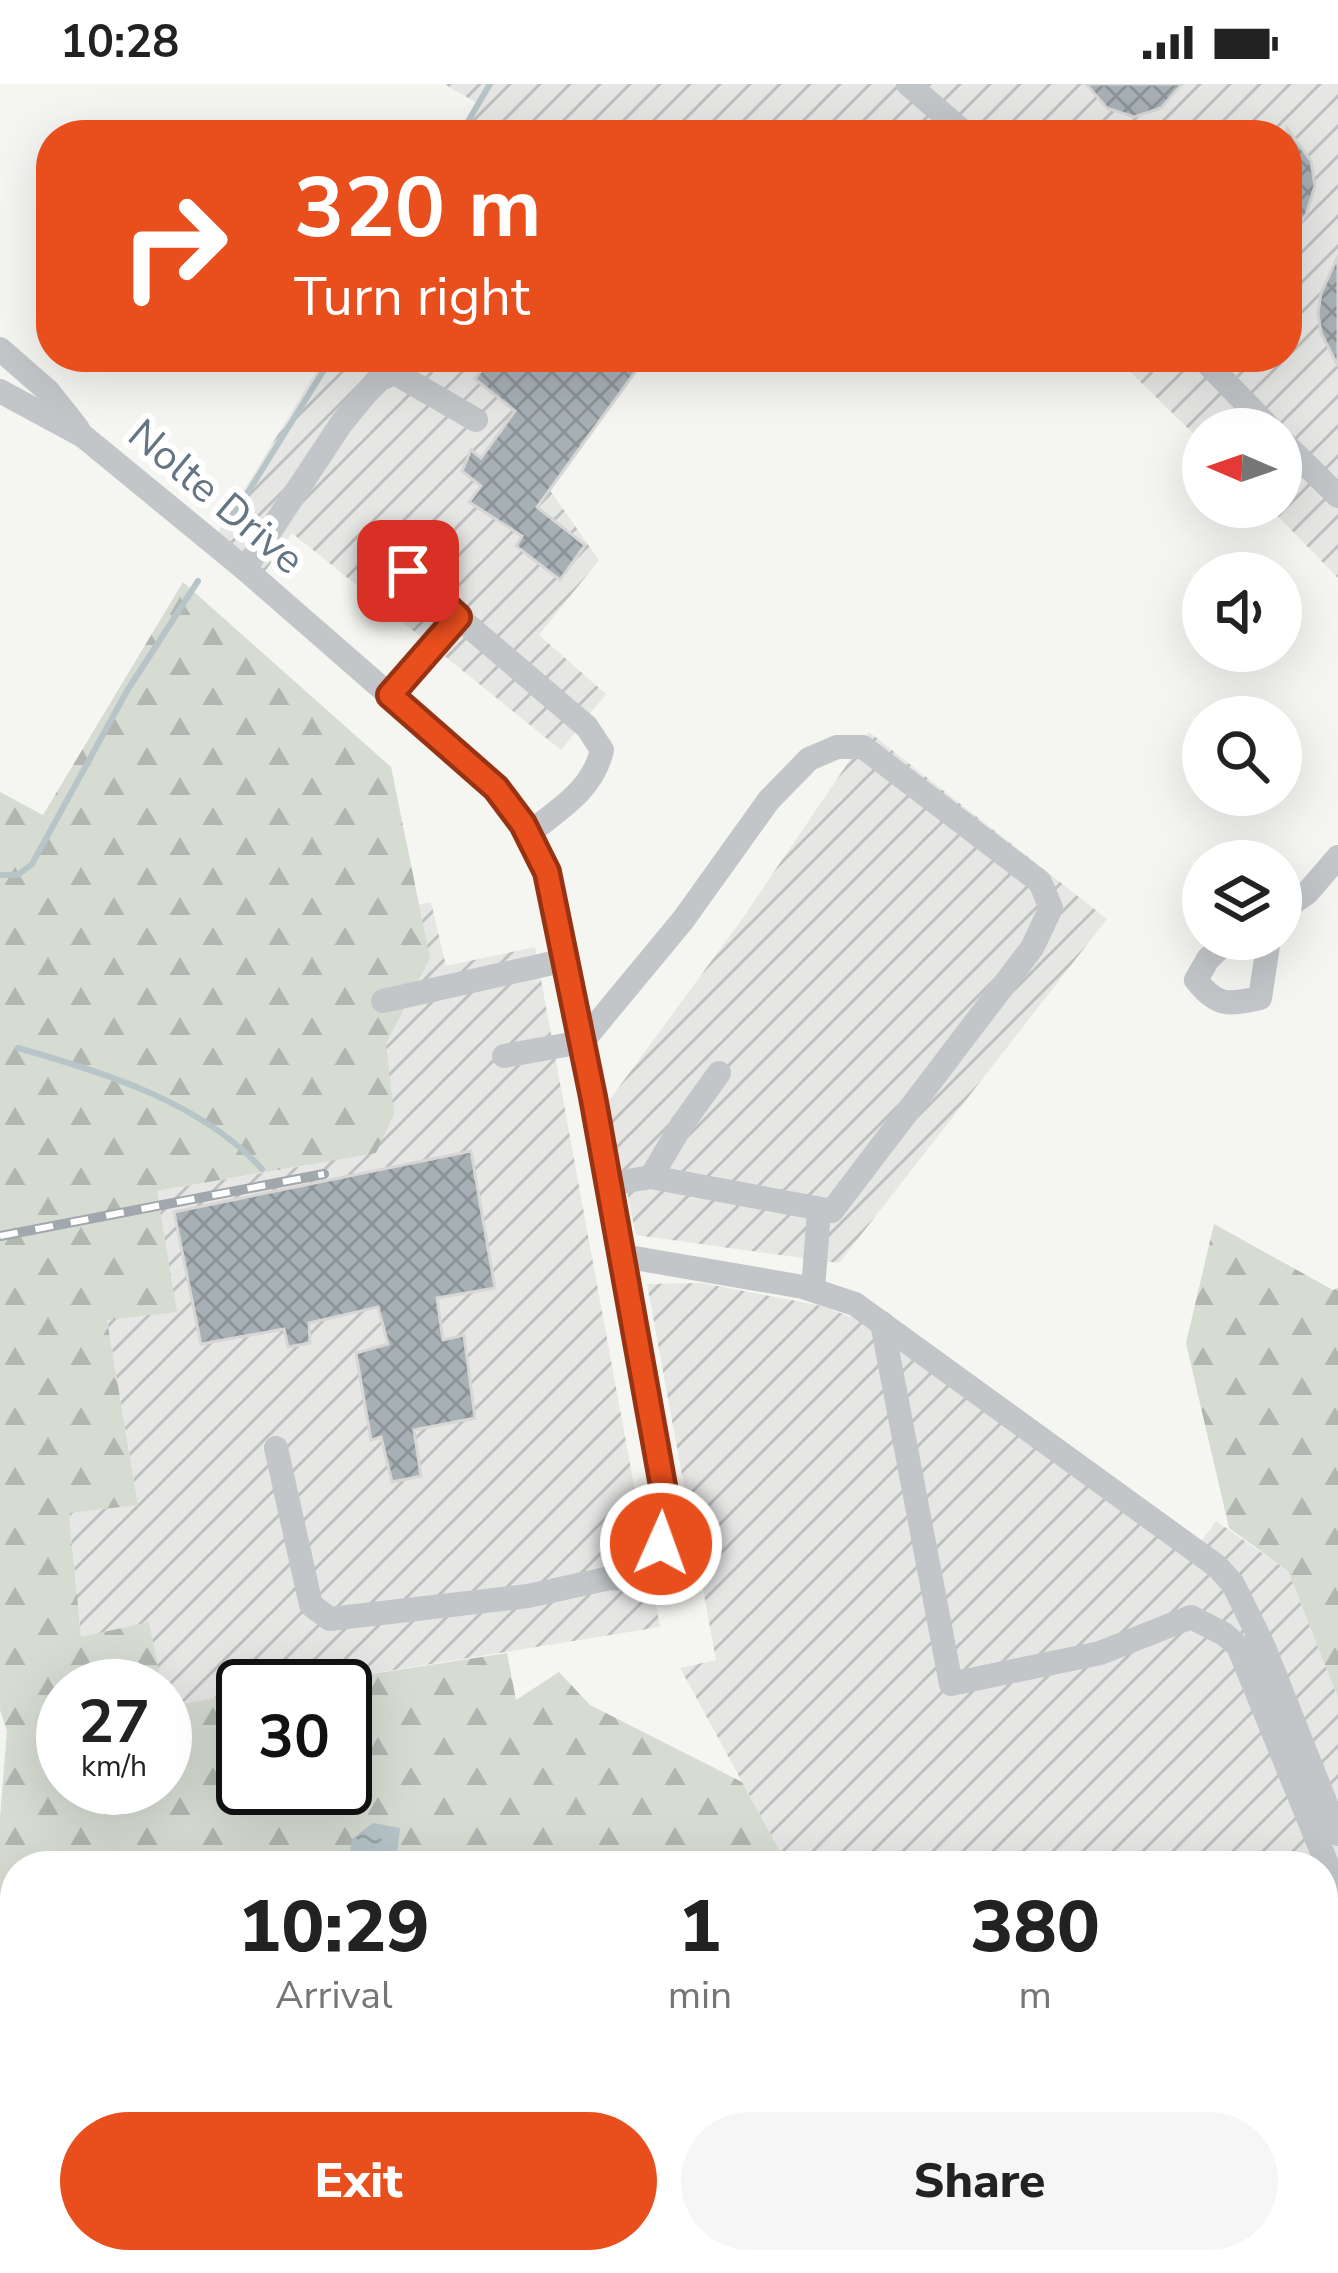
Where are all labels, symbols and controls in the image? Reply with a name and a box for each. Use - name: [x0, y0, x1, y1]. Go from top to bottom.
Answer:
- text: 10:28: [60, 12, 179, 73]
- text: 320 m: [294, 151, 542, 266]
- icon: right: [96, 168, 252, 324]
- text: Turn right: [294, 260, 530, 334]
- street label: Nolte Drive: [116, 407, 316, 588]
- north arrow: [1182, 408, 1302, 528]
- map controls: [1182, 408, 1302, 960]
- pin: [357, 520, 459, 622]
- icon: arrive: [375, 538, 441, 604]
- button: sound: [1182, 552, 1302, 672]
- button: search: [1182, 696, 1302, 816]
- button: layers: [1182, 840, 1302, 960]
- position arrow: [598, 1481, 724, 1607]
- speed limit sign: 30: [216, 1659, 372, 1815]
- text: 27: [78, 1681, 150, 1763]
- text: km/h: [81, 1746, 147, 1787]
- text: 10:29: [238, 1878, 430, 1976]
- text: 1: [678, 1878, 722, 1976]
- text: 380: [970, 1878, 1100, 1976]
- text: Arrival: [275, 1969, 392, 2022]
- text: min: [668, 1969, 732, 2022]
- text: m: [1018, 1969, 1052, 2022]
- button: Exit: [60, 2112, 657, 2250]
- button: Share: [681, 2112, 1278, 2250]

